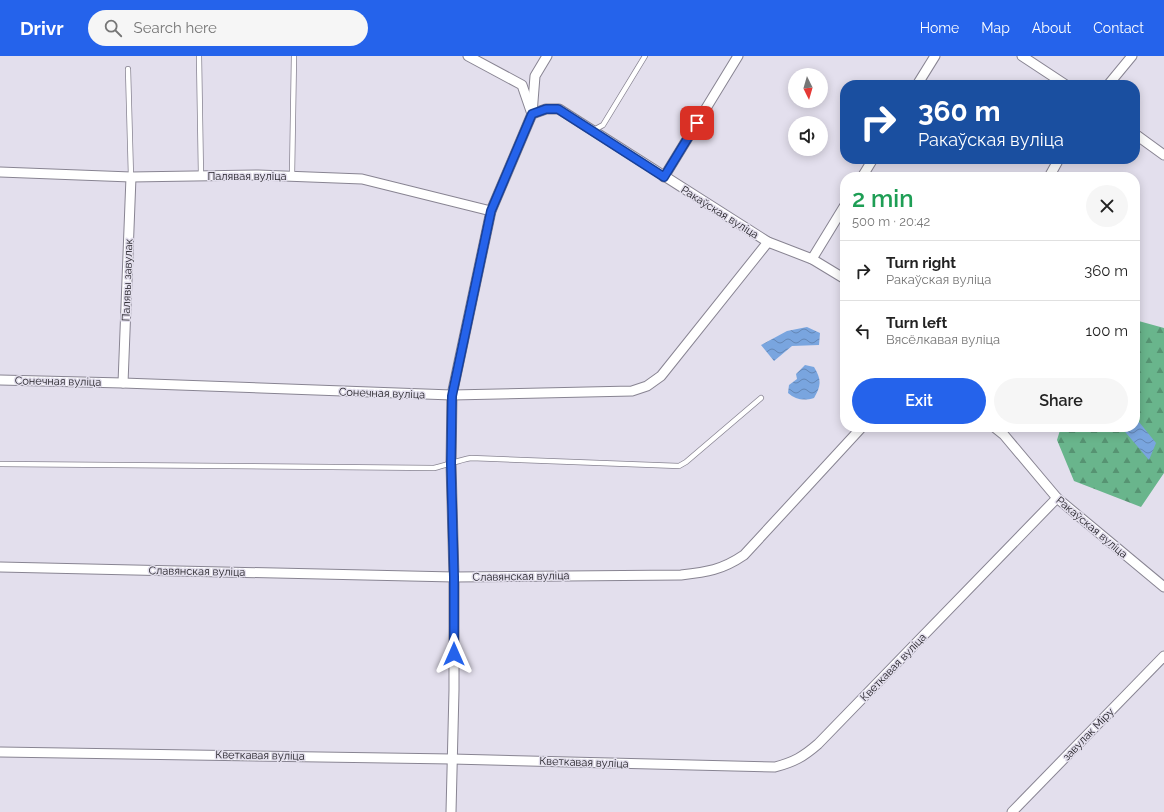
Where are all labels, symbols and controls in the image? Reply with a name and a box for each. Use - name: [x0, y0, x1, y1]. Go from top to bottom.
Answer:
- search box: [88, 10, 368, 46]
- text: Drivr: [20, 17, 64, 39]
- icon: search: [102, 17, 124, 39]
- text: Search here: [134, 19, 217, 37]
- text: Home: [920, 20, 959, 36]
- text: Map: [981, 20, 1010, 36]
- text: About: [1032, 20, 1071, 36]
- text: Contact: [1093, 20, 1144, 36]
- north arrow: [788, 68, 828, 108]
- map controls: [788, 68, 828, 156]
- text: 360 m: [918, 95, 1001, 128]
- icon: right: [852, 96, 904, 148]
- pin: [680, 106, 714, 140]
- icon: arrive: [686, 112, 708, 134]
- button: sound: [788, 116, 828, 156]
- text: Ракаўская вуліца: [918, 129, 1064, 150]
- street label: Палявая вуліца: [207, 170, 287, 183]
- street label: Ракаўская вуліца: [678, 183, 761, 242]
- text: 2 min: [852, 184, 914, 213]
- button: close: [1086, 185, 1128, 227]
- text: 500 m · 20:42: [852, 214, 930, 229]
- street label: Палявы завулак: [120, 238, 135, 322]
- text: Turn right: [886, 254, 956, 272]
- icon: right: [852, 260, 874, 282]
- text: 360 m: [1084, 262, 1128, 280]
- text: Ракаўская вуліца: [886, 272, 991, 287]
- text: Turn left: [886, 314, 947, 332]
- icon: left: [852, 320, 874, 342]
- text: 100 m: [1086, 322, 1128, 340]
- text: Вясёлкавая вуліца: [886, 332, 1000, 347]
- street label: Сонечная вуліца: [15, 374, 101, 389]
- button: Exit: [852, 378, 986, 424]
- button: Share: [994, 378, 1128, 424]
- street label: Сонечная вуліца: [339, 385, 425, 402]
- street label: Ракаўская вуліца: [1053, 494, 1130, 561]
- street label: Славянская вуліца: [148, 564, 246, 579]
- street label: Славянская вуліца: [472, 569, 570, 584]
- street label: Кветкавая вуліца: [858, 631, 929, 704]
- position arrow: [433, 633, 475, 675]
- street label: завулак Міру: [1060, 705, 1117, 763]
- street label: Кветкавая вуліца: [215, 748, 305, 763]
- street label: Кветкавая вуліца: [539, 754, 629, 771]

